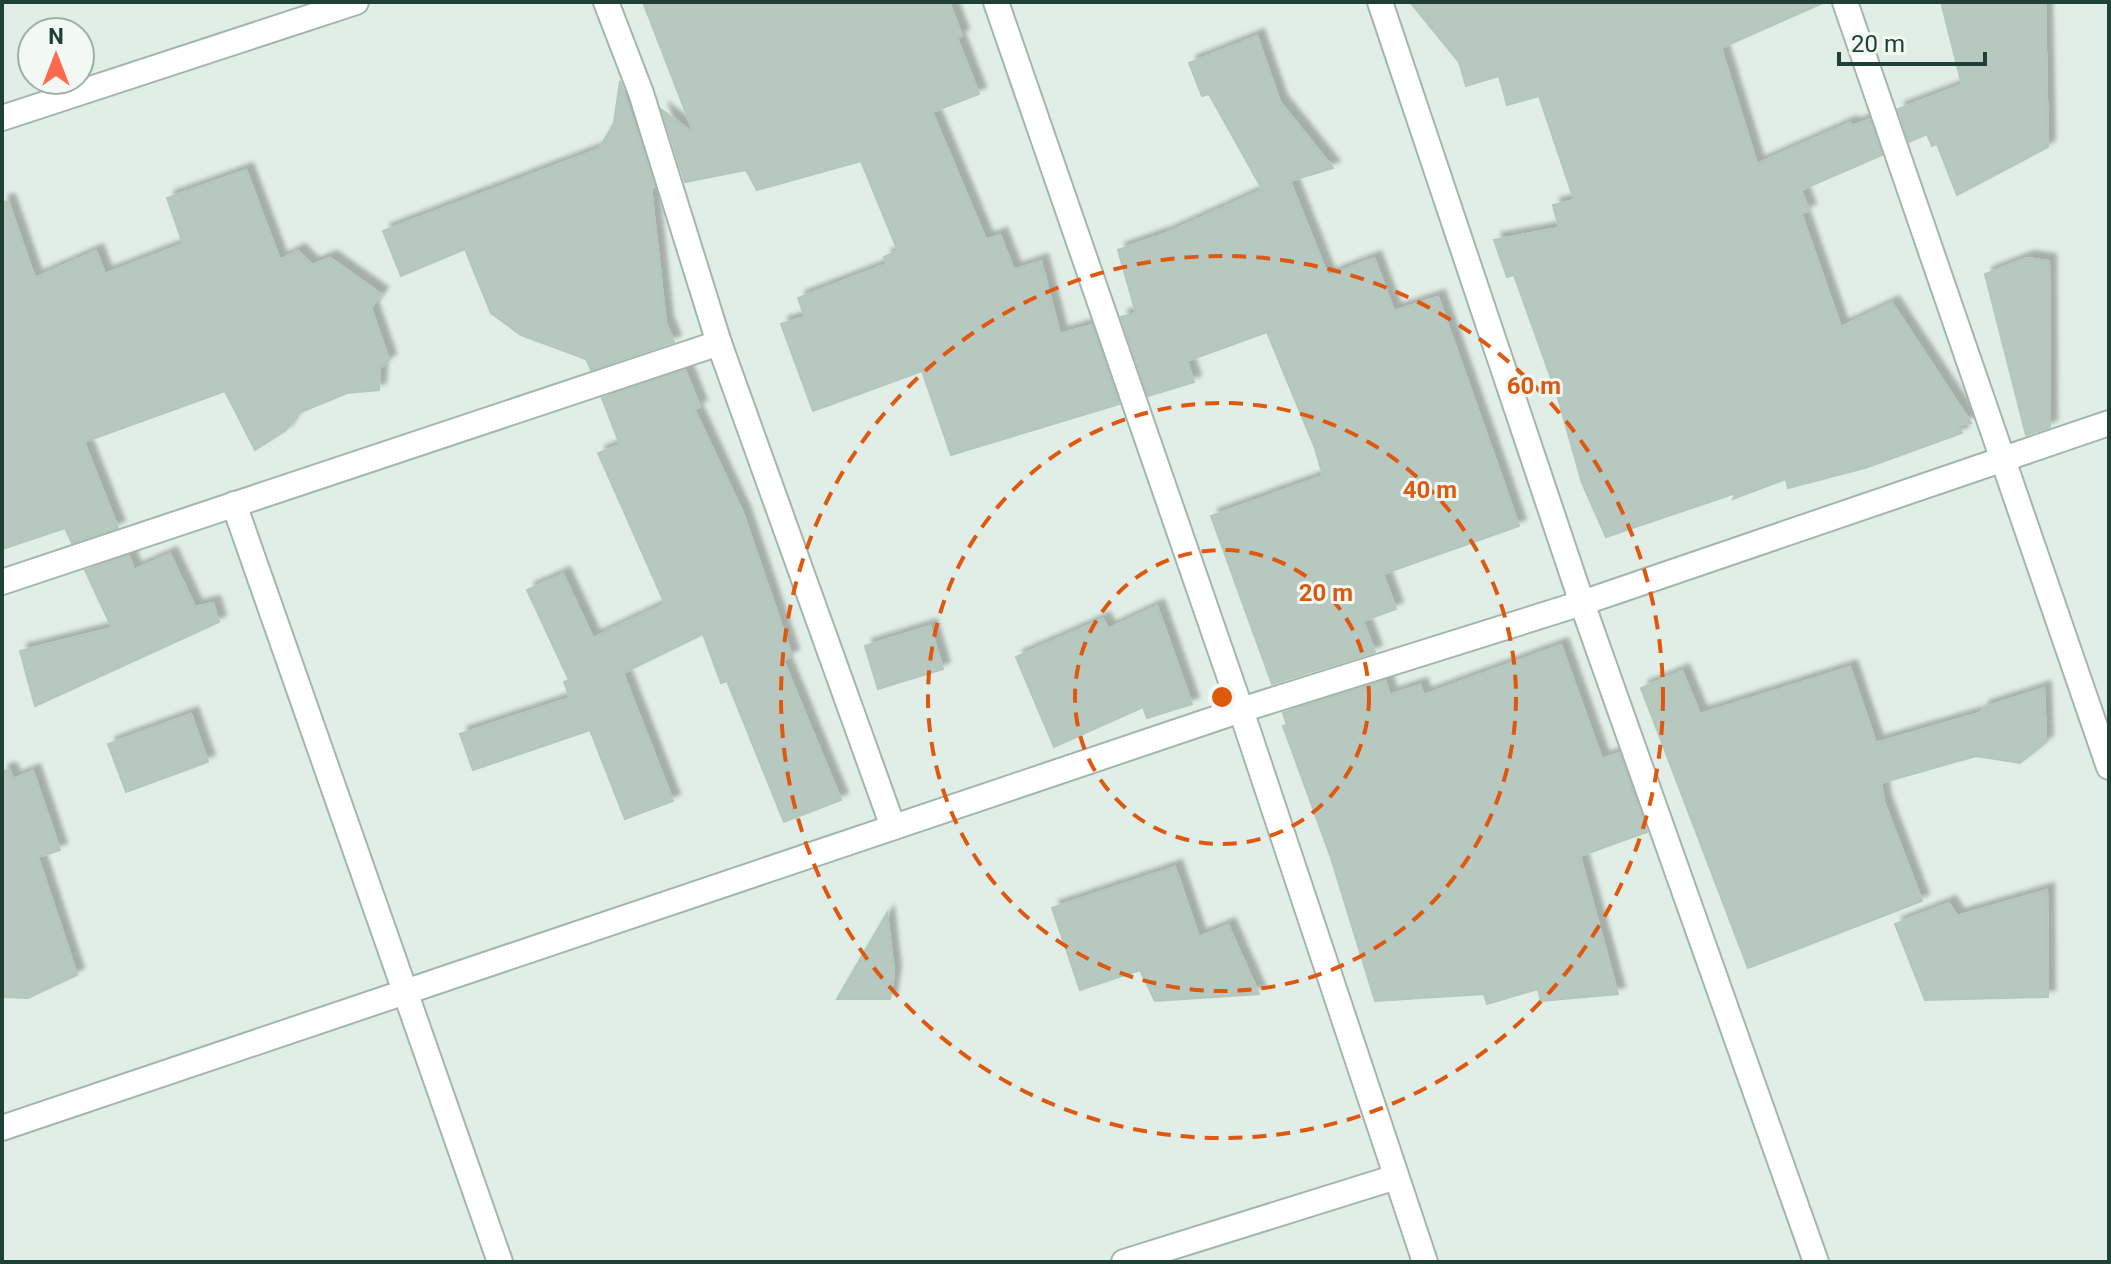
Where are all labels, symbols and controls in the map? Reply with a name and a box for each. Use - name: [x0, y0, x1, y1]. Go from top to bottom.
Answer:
- north arrow: [16, 16, 96, 96]
- scale bar: [1839, 16, 1985, 66]
- text: N: [48, 24, 64, 49]
- text: 20 m: [1851, 30, 1905, 58]
- text: 60 m: [1507, 372, 1561, 400]
- text: 40 m: [1403, 476, 1457, 504]
- text: 20 m: [1299, 579, 1353, 607]
- centre of rings: [1208, 683, 1236, 711]

